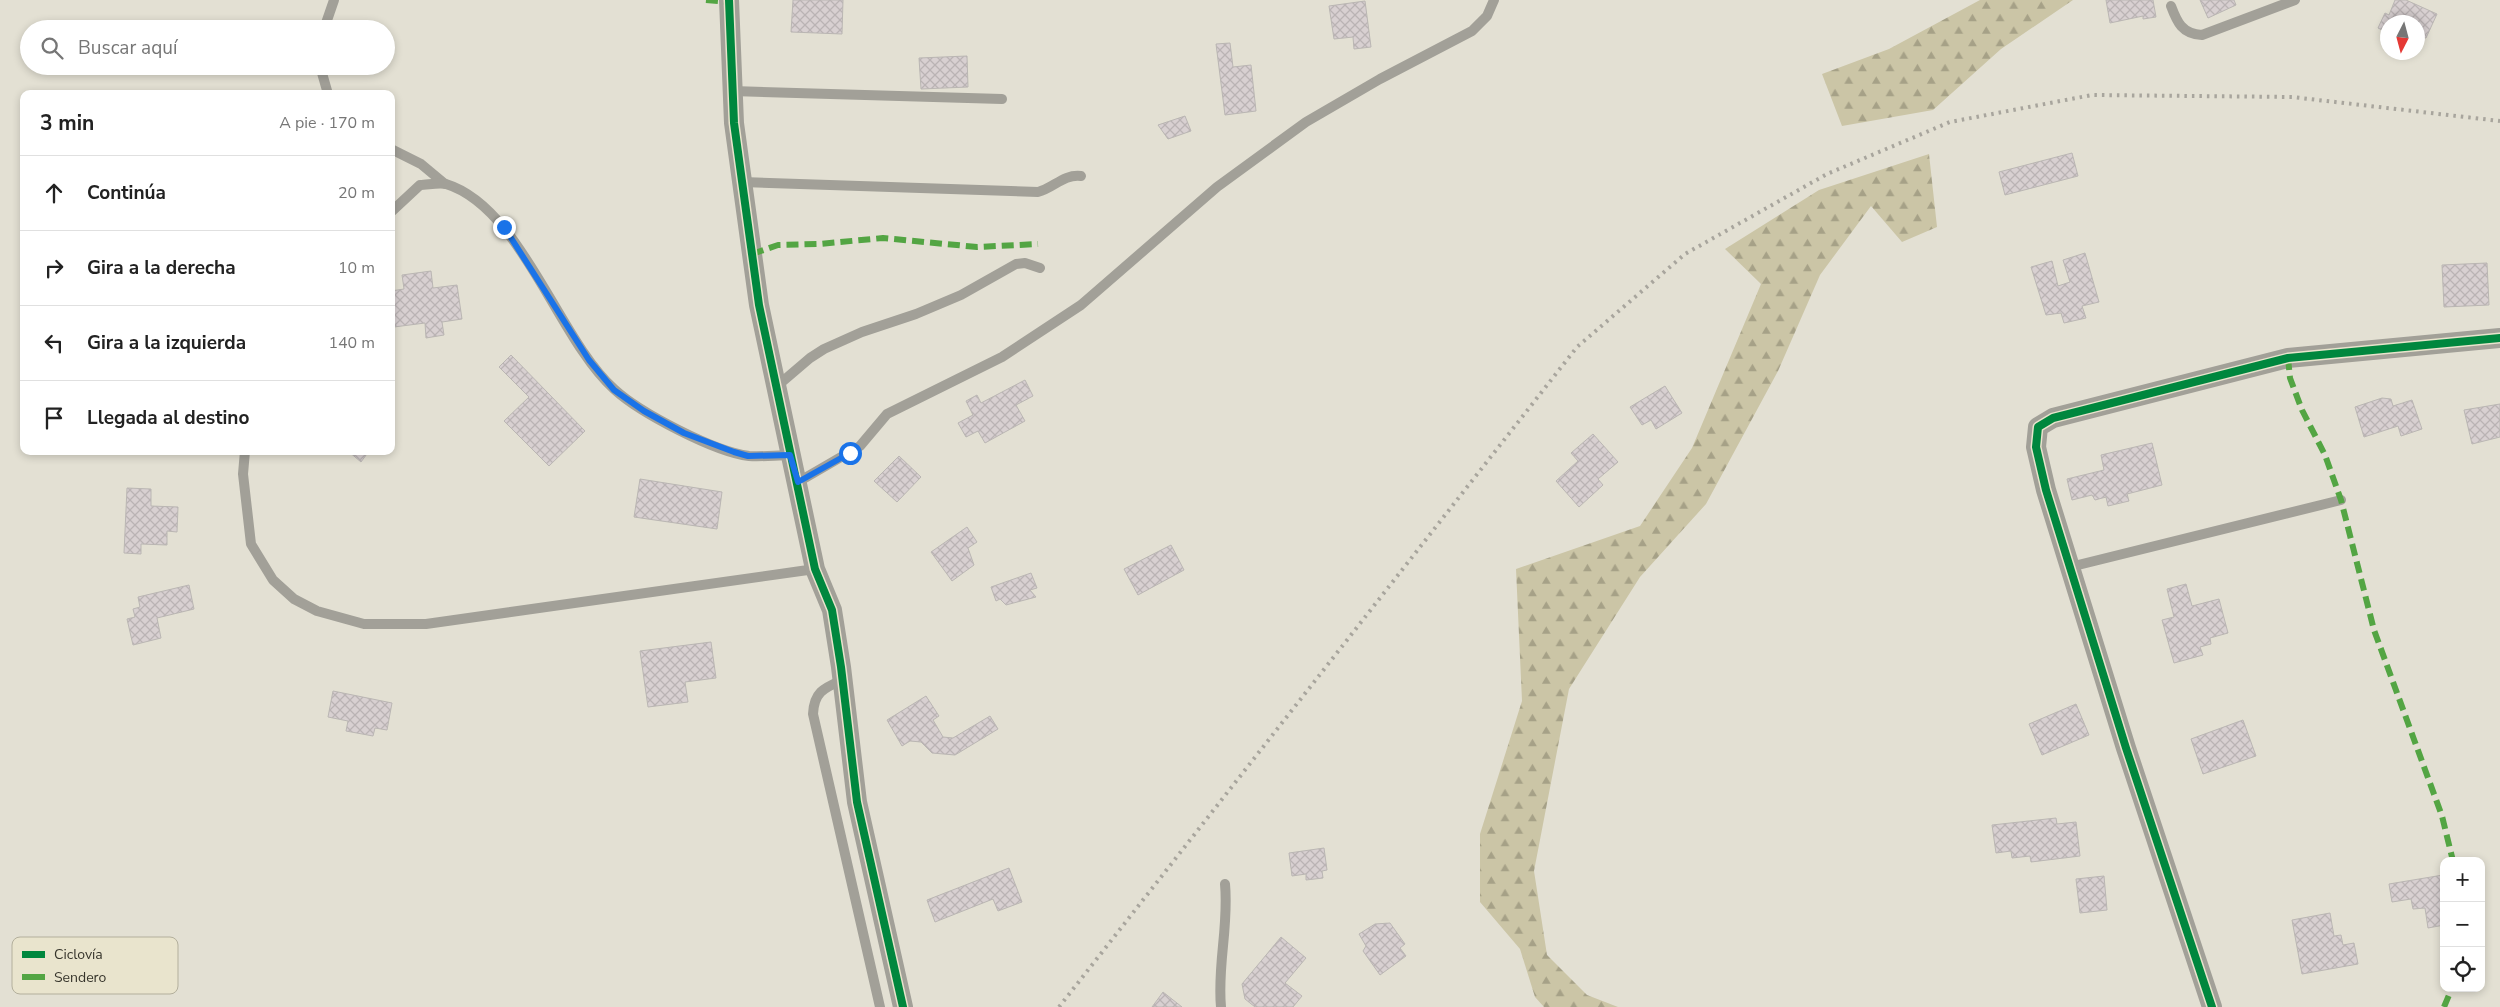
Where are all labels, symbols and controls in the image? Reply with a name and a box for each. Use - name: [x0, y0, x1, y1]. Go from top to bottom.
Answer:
- north arrow: [2380, 15, 2425, 60]
- search box: [20, 20, 395, 75]
- icon: search: [38, 34, 66, 62]
- text: Buscar aquí: [78, 35, 177, 61]
- text: 3 min: [40, 109, 94, 137]
- text: A pie · 170 m: [279, 112, 375, 134]
- icon: ahead: [40, 179, 68, 207]
- text: Continúa: [87, 180, 166, 206]
- text: 20 m: [338, 182, 375, 204]
- route end: [493, 216, 516, 239]
- icon: right: [40, 254, 68, 282]
- text: Gira a la derecha: [87, 255, 236, 281]
- text: 10 m: [338, 257, 375, 279]
- icon: left: [40, 329, 68, 357]
- text: Gira a la izquierda: [87, 330, 246, 356]
- text: 140 m: [328, 332, 375, 354]
- icon: arrive: [40, 404, 68, 432]
- text: Llegada al destino: [87, 405, 249, 431]
- route start: [839, 442, 862, 465]
- map controls: [2440, 857, 2485, 992]
- button: +: [2440, 857, 2485, 902]
- button: −: [2440, 902, 2485, 947]
- legend: [12, 937, 178, 994]
- text: Ciclovía: [54, 945, 103, 964]
- button: locate: [2440, 947, 2485, 992]
- text: Sendero: [54, 968, 107, 987]

